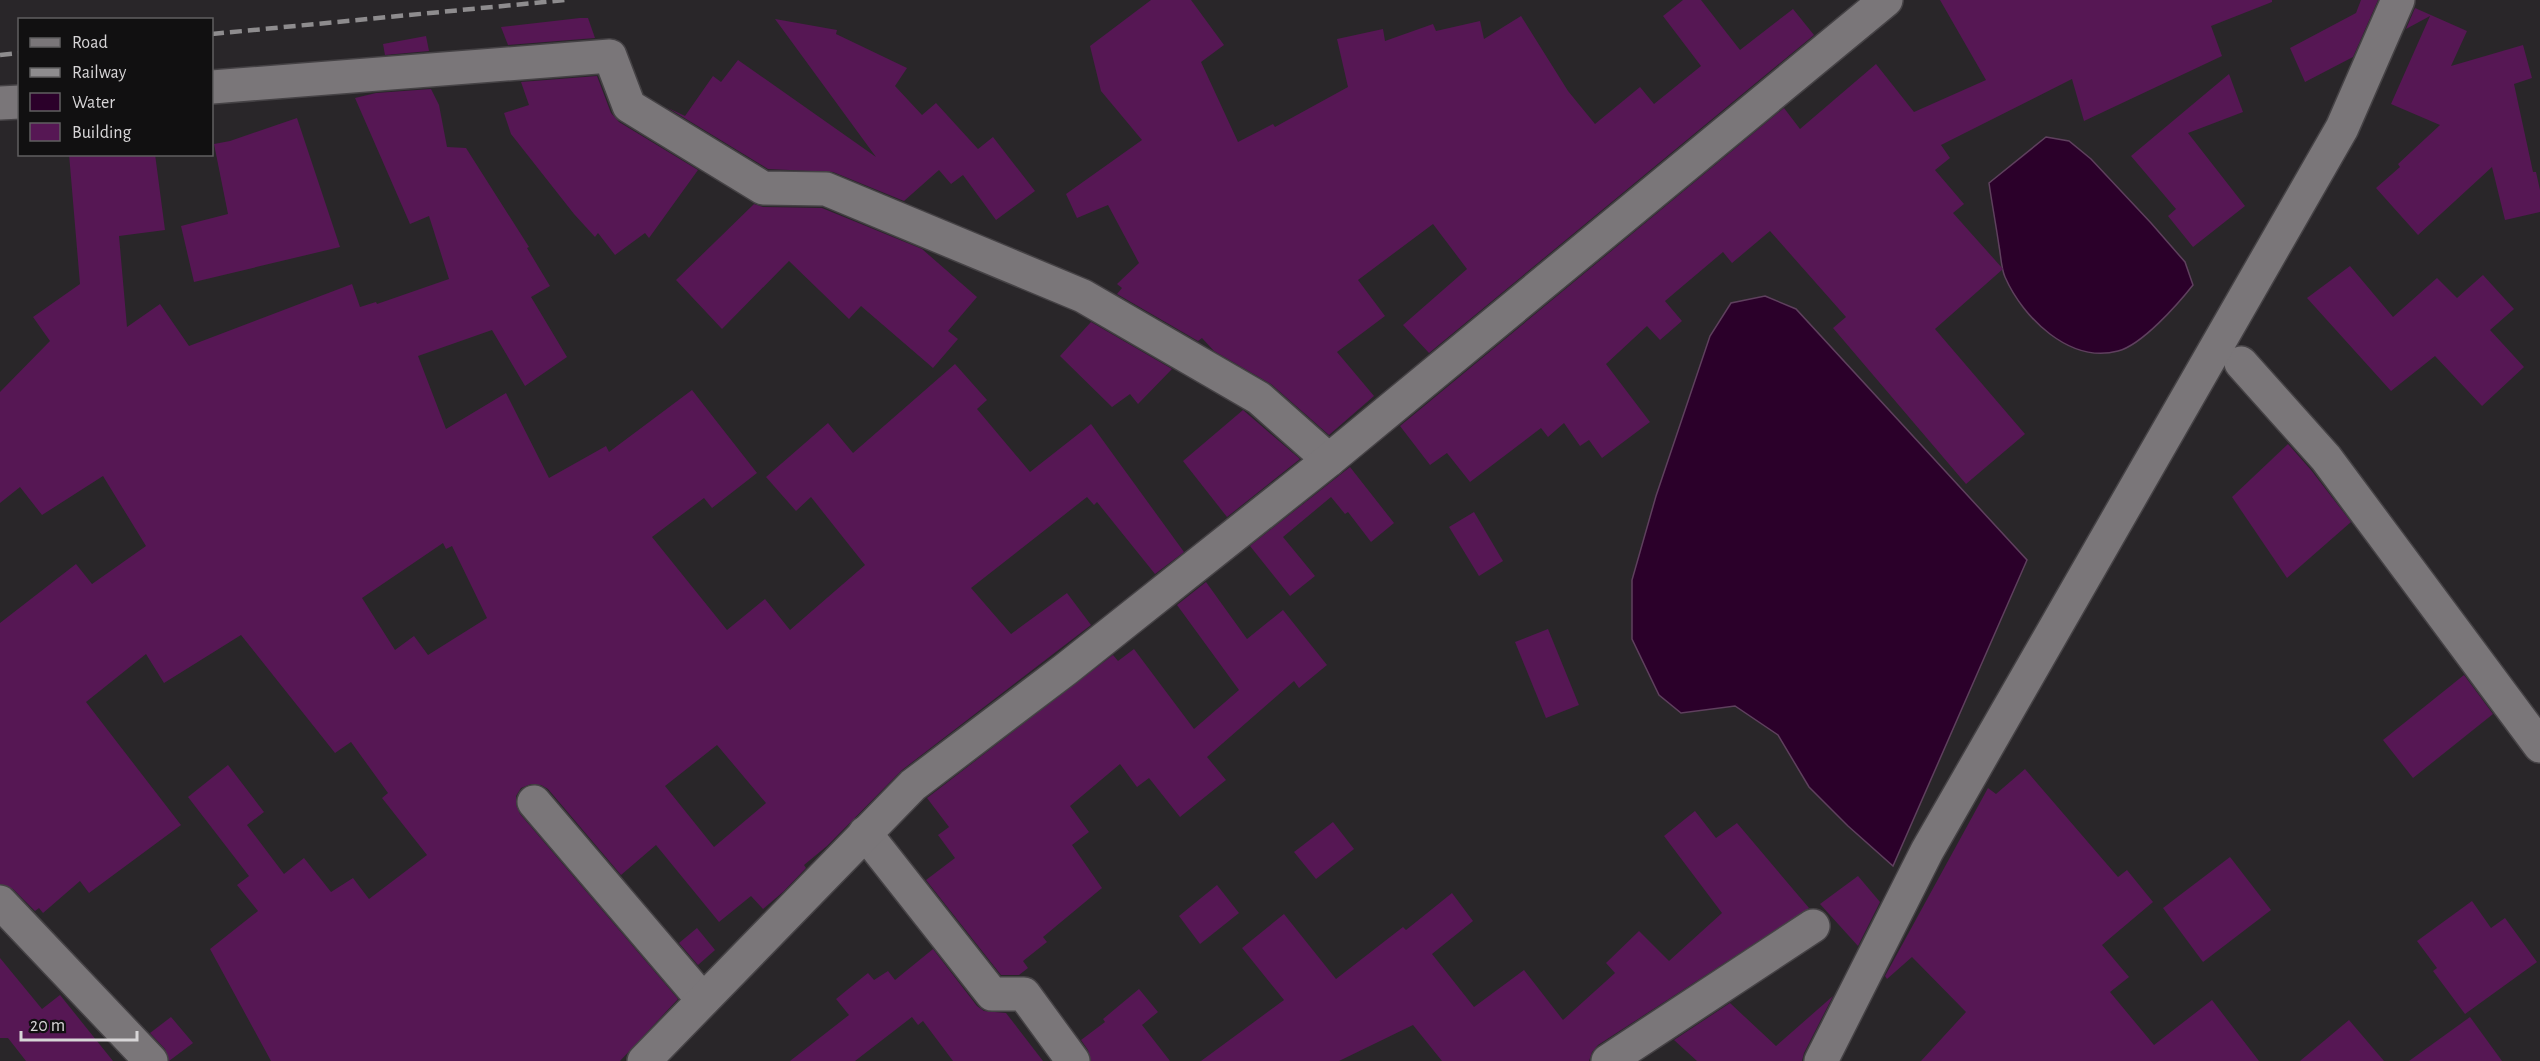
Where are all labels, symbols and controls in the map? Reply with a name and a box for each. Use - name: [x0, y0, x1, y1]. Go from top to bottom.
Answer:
- legend: [18, 18, 213, 156]
- text: Road: [72, 34, 108, 52]
- text: Railway: [72, 64, 127, 82]
- text: Water: [72, 94, 115, 112]
- text: Building: [72, 124, 132, 142]
- scale bar: [21, 1004, 136, 1042]
- text: 20 m: [30, 1017, 65, 1035]

